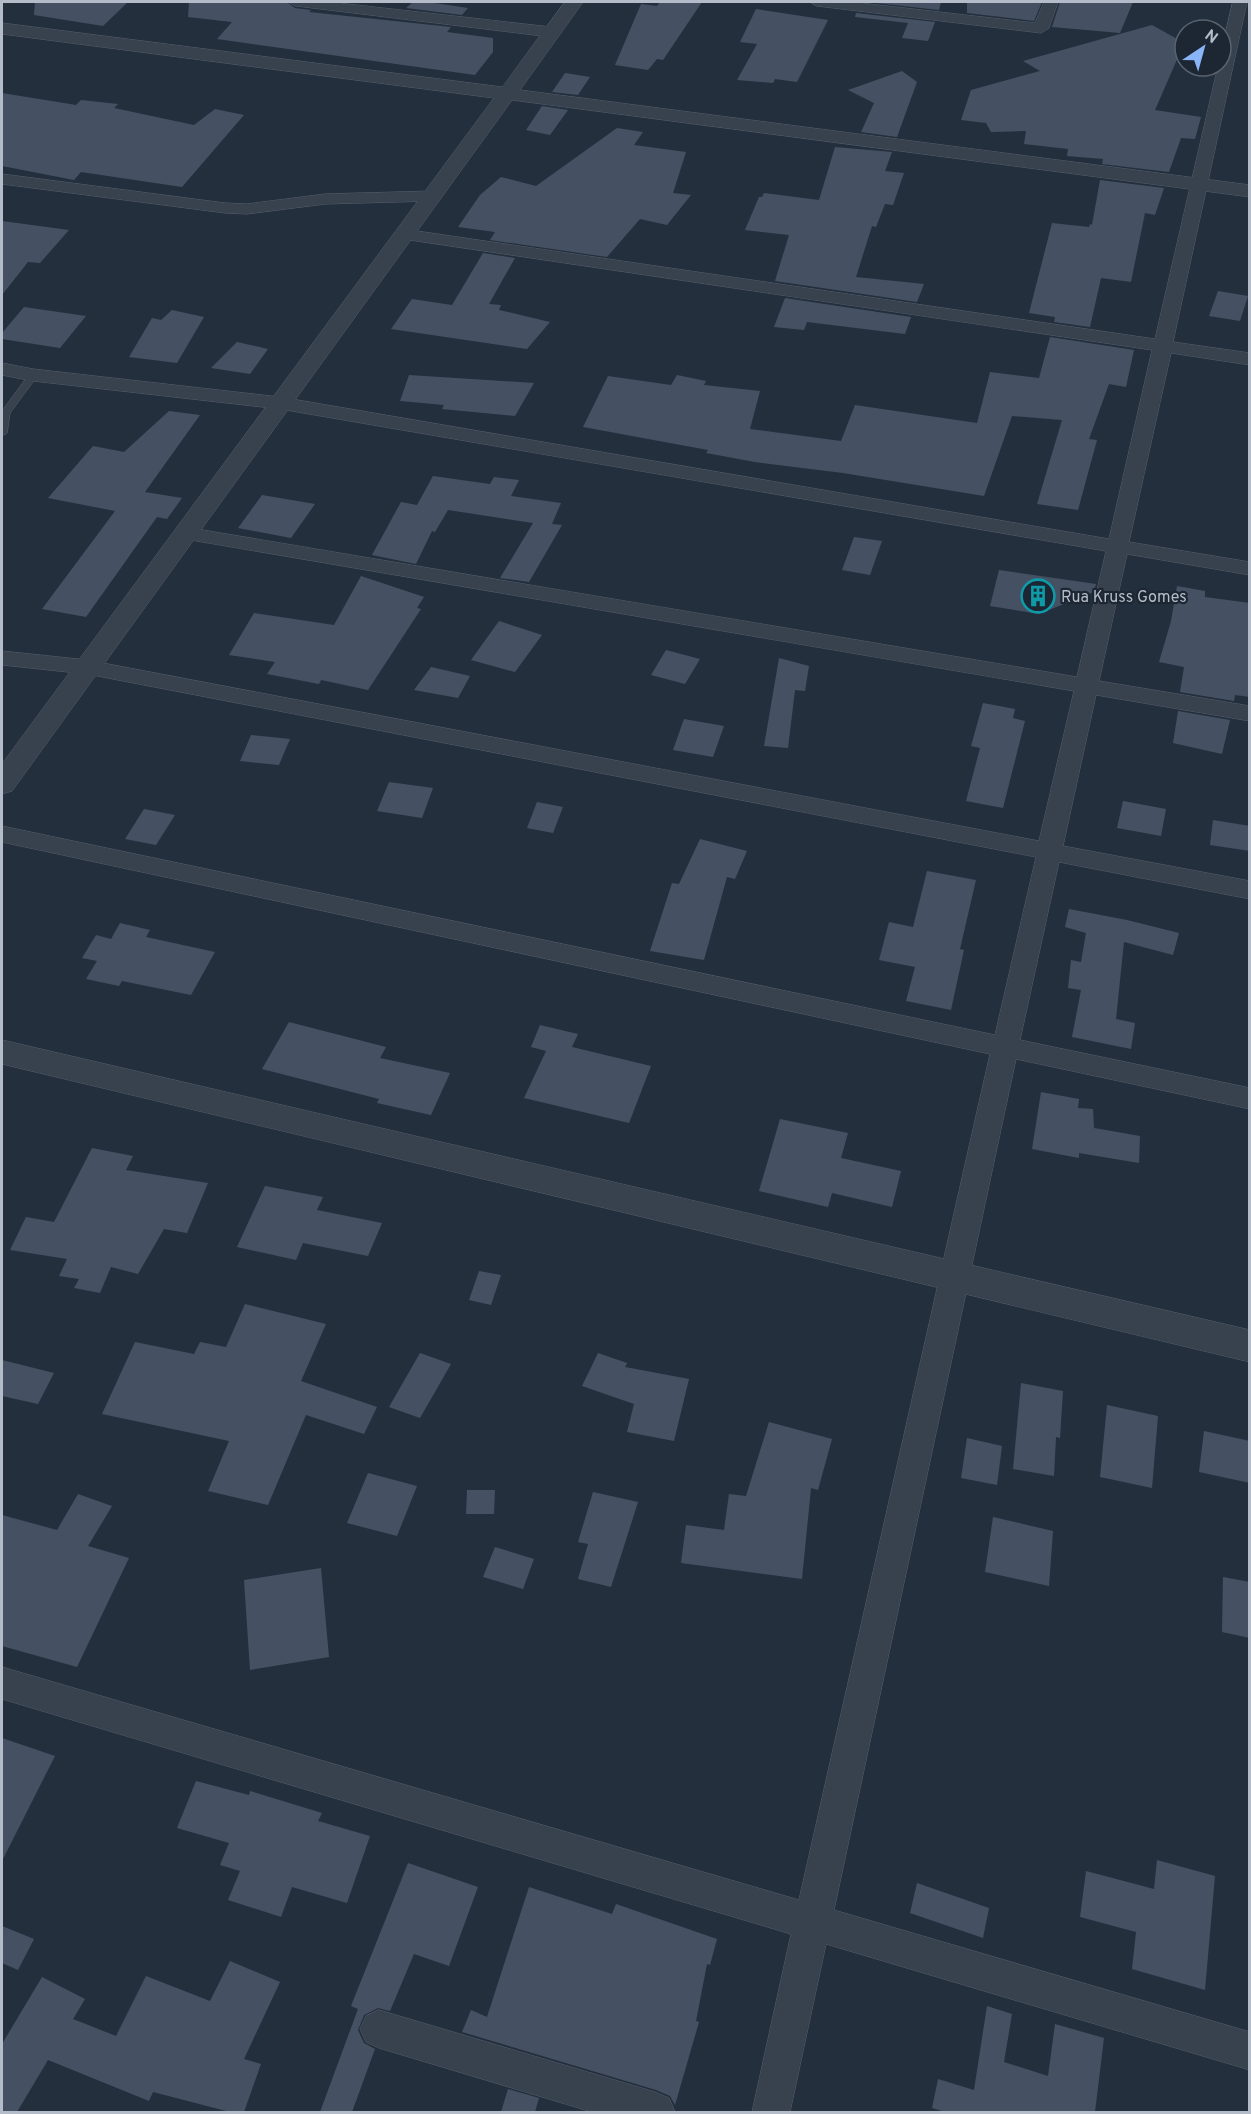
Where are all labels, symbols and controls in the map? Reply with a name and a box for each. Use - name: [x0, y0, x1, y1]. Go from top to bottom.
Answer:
- north arrow: [1173, 18, 1233, 78]
- text: N: [1200, 26, 1221, 49]
- building icon: Rua Kruss Gomes: [1020, 578, 1056, 614]
- place label: Rua Kruss Gomes: [1061, 588, 1187, 608]

